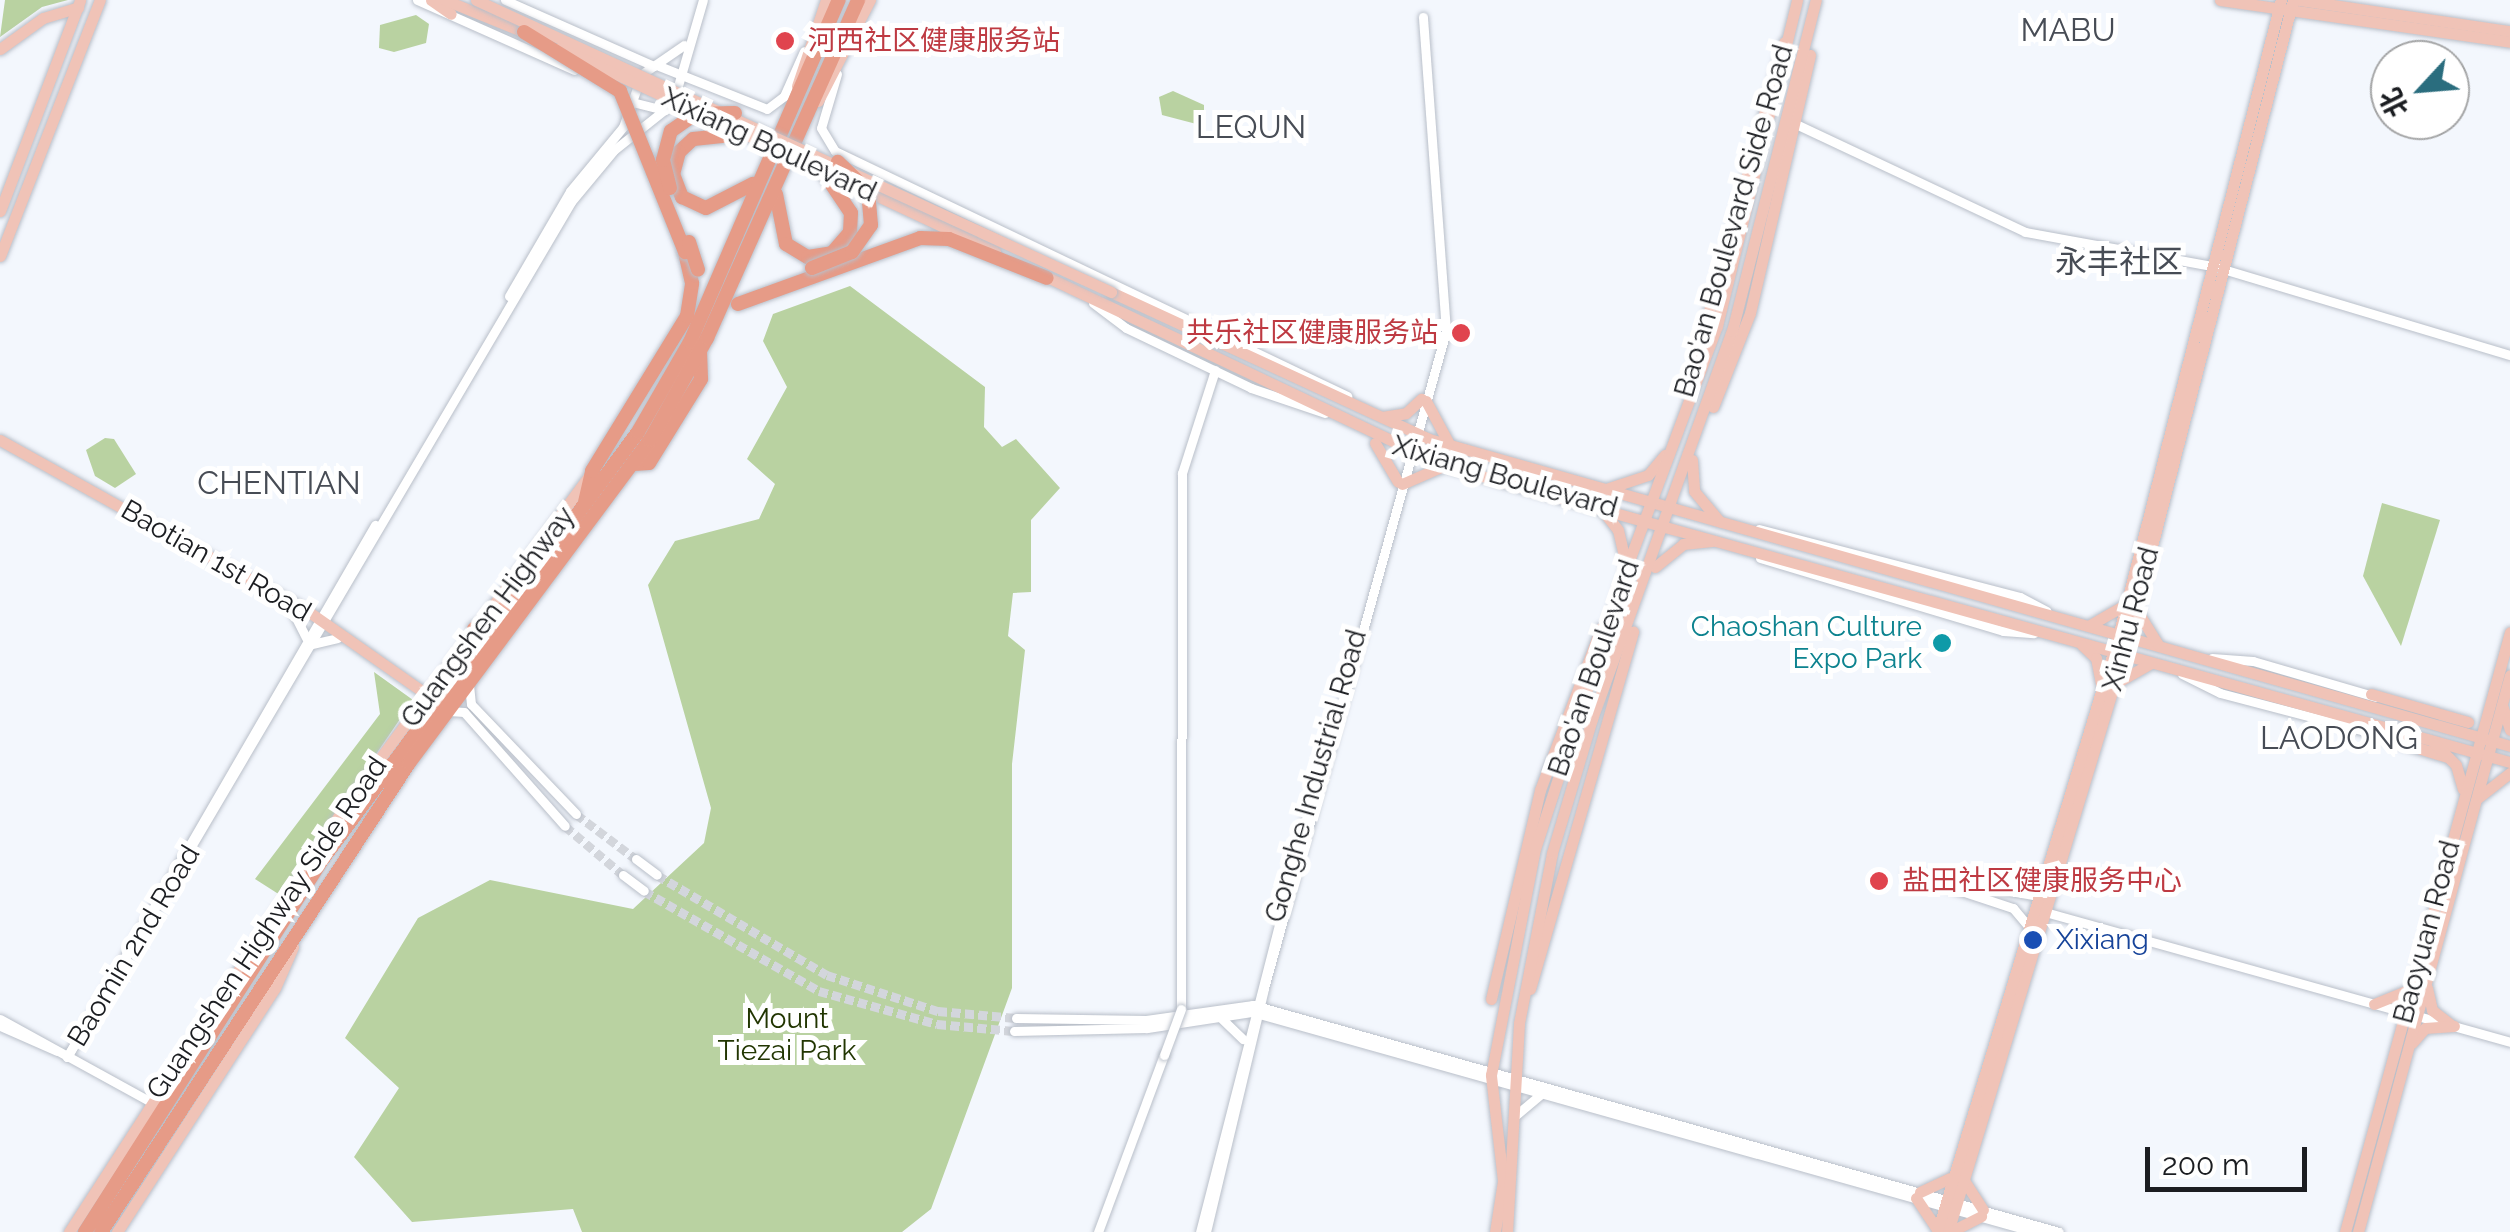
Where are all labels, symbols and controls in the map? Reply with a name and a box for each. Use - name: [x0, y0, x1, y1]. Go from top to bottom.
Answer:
- district label: MABU: [2015, 11, 2121, 49]
- place label: 河西社区健康服务站: [808, 24, 1060, 58]
- marker: 河西社区健康服务站: [772, 28, 798, 54]
- north arrow: [2370, 40, 2470, 140]
- street label: Bao'an Boulevard Side Road: [1668, 41, 1800, 401]
- street label: Xixiang Boulevard: [657, 81, 881, 209]
- text: 北: [2373, 83, 2415, 122]
- district label: LEQUN: [1189, 108, 1313, 146]
- district label: 永丰社区: [2055, 243, 2183, 281]
- place label: 共乐社区健康服务站: [1186, 316, 1438, 350]
- marker: 共乐社区健康服务站: [1448, 320, 1474, 346]
- street label: Xixiang Boulevard: [1389, 429, 1621, 525]
- district label: CHENTIAN: [187, 464, 371, 502]
- street label: Baotian 1st Road: [115, 493, 317, 629]
- street label: Guangshen Highway: [394, 500, 582, 734]
- street label: Xinhu Road: [2096, 543, 2166, 695]
- street label: Bao'an Boulevard: [1541, 555, 1647, 781]
- place label: Chaoshan Culture Expo Park: [1691, 610, 1922, 676]
- street label: Gonghe Industrial Road: [1258, 625, 1374, 927]
- marker: Chaoshan Culture Expo Park: [1931, 632, 1953, 654]
- district label: LAODONG: [2251, 719, 2427, 757]
- street label: Guangshen Highway Side Road: [140, 750, 394, 1106]
- street label: Baoyuan Road: [2386, 837, 2468, 1027]
- street label: Baomin 2nd Road: [61, 839, 207, 1053]
- place label: 盐田社区健康服务中心: [1902, 864, 2182, 898]
- marker: 盐田社区健康服务中心: [1866, 868, 1892, 894]
- place label: Xixiang: [2056, 923, 2149, 957]
- marker: Xixiang: [2020, 927, 2046, 953]
- park label: Mount Tiezai Park: [718, 1002, 856, 1068]
- scale bar: [2150, 1127, 2312, 1189]
- text: 200 m: [2162, 1147, 2250, 1182]

